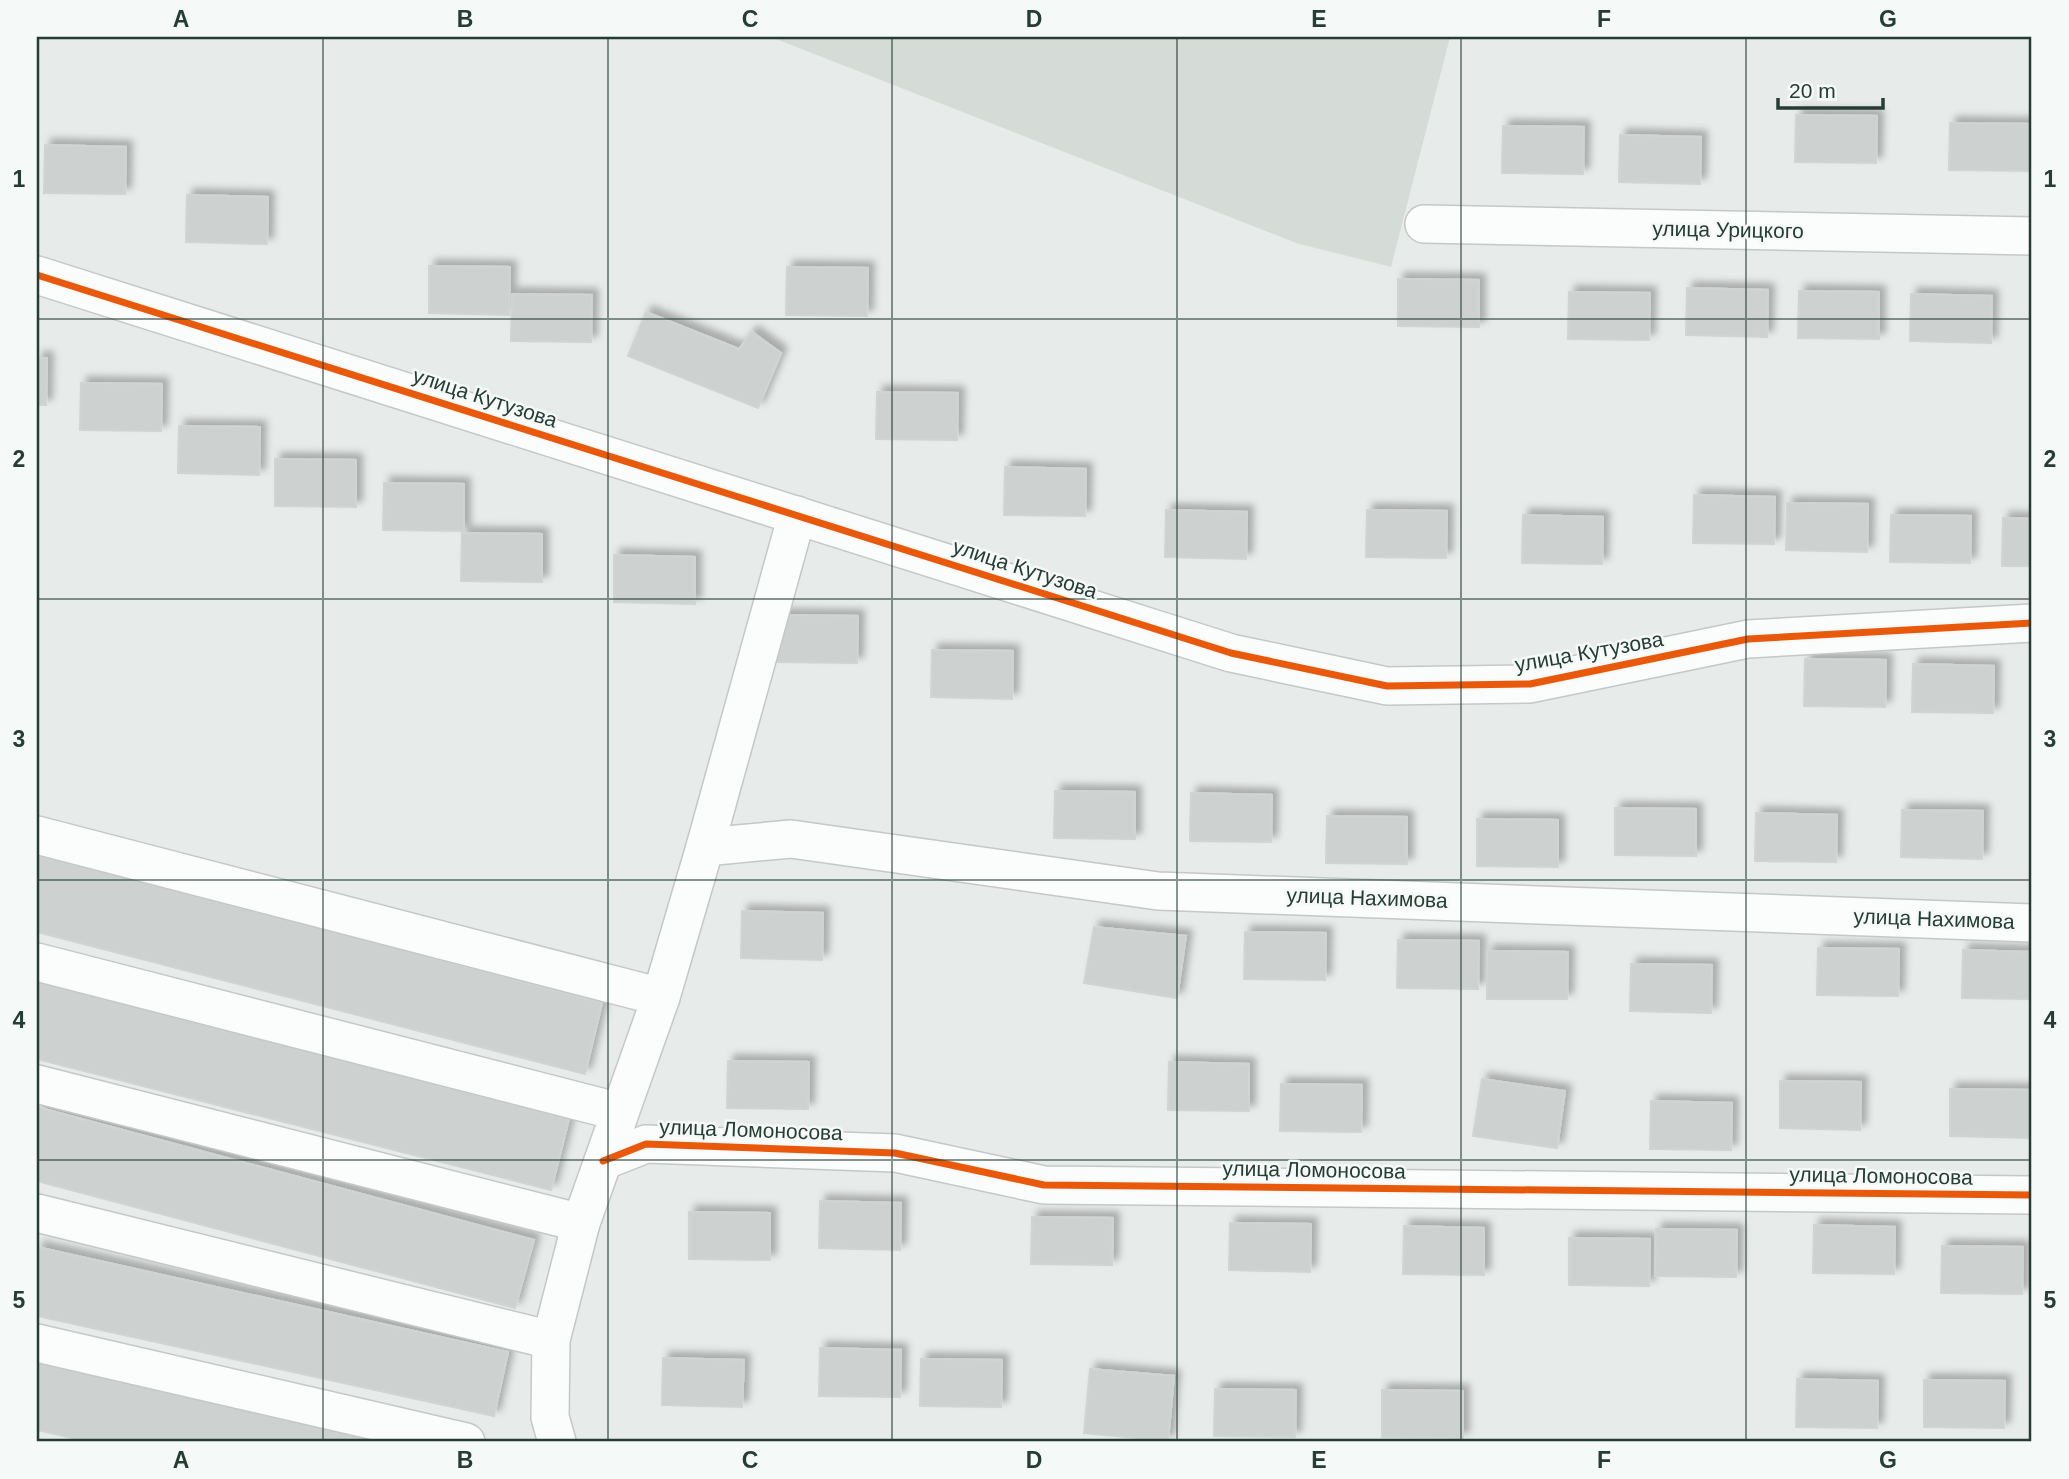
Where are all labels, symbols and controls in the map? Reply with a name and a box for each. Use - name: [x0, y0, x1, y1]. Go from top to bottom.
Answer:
- text: A: [173, 6, 189, 32]
- text: B: [457, 6, 473, 32]
- text: C: [742, 6, 758, 32]
- text: D: [1026, 6, 1042, 32]
- text: E: [1311, 6, 1327, 32]
- text: F: [1597, 6, 1611, 32]
- text: G: [1879, 6, 1897, 32]
- scale bar: [1778, 66, 1884, 110]
- text: 20 m: [1789, 79, 1836, 102]
- text: 1: [13, 166, 26, 192]
- text: 1: [2044, 166, 2057, 192]
- street label: улица Урицкого: [1652, 217, 1804, 242]
- street label: улица Кутузова: [410, 363, 560, 432]
- text: 2: [13, 446, 25, 472]
- text: 2: [2044, 446, 2056, 472]
- street label: улица Кутузова: [950, 534, 1100, 603]
- street label: улица Кутузова: [1513, 627, 1665, 676]
- text: 3: [13, 726, 25, 752]
- text: 3: [2044, 726, 2056, 752]
- street label: улица Нахимова: [1286, 883, 1448, 912]
- street label: улица Нахимова: [1853, 904, 2015, 933]
- text: 4: [13, 1007, 26, 1033]
- text: 4: [2044, 1007, 2057, 1033]
- street label: улица Ломоносова: [659, 1115, 843, 1144]
- street label: улица Ломоносова: [1222, 1156, 1406, 1183]
- street label: улица Ломоносова: [1789, 1162, 1973, 1189]
- text: 5: [13, 1287, 26, 1313]
- text: 5: [2044, 1287, 2057, 1313]
- text: A: [173, 1447, 189, 1473]
- text: B: [457, 1447, 473, 1473]
- text: C: [742, 1447, 758, 1473]
- text: D: [1026, 1447, 1042, 1473]
- text: E: [1311, 1447, 1327, 1473]
- text: F: [1597, 1447, 1611, 1473]
- text: G: [1879, 1447, 1897, 1473]

